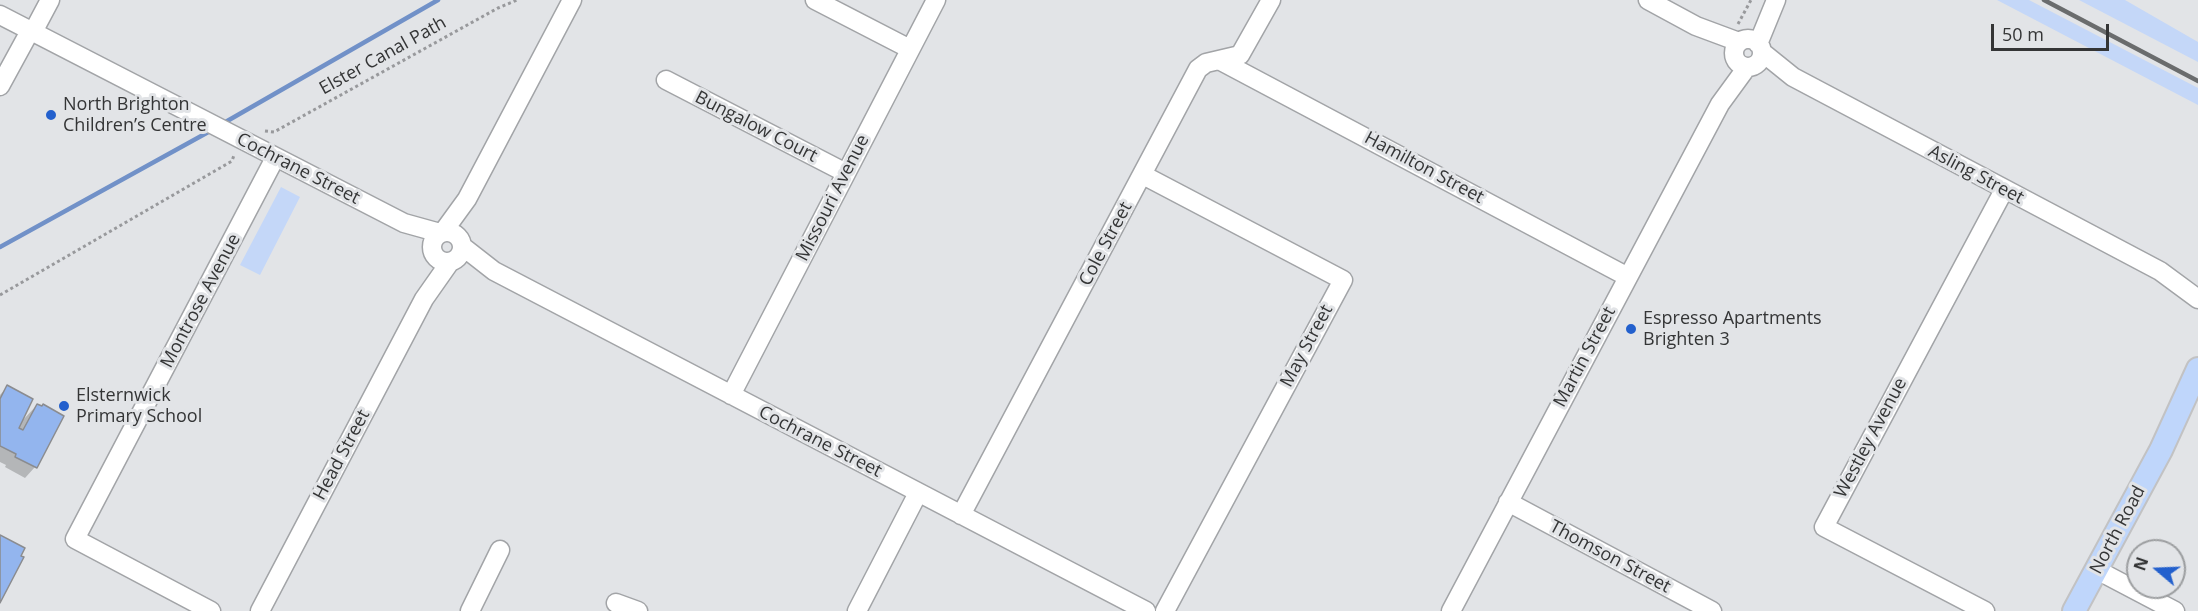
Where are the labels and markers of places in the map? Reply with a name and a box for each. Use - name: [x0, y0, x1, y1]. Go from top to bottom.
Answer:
- place label: North Brighton Children’s Centre: [63, 94, 207, 136]
- marker: North Brighton Children’s Centre: [44, 108, 58, 122]
- place label: Espresso Apartments Brighten 3: [1643, 308, 1822, 350]
- marker: Espresso Apartments Brighten 3: [1624, 322, 1638, 336]
- place label: Elsternwick Primary School: [76, 385, 202, 428]
- marker: Elsternwick Primary School: [57, 399, 71, 413]

